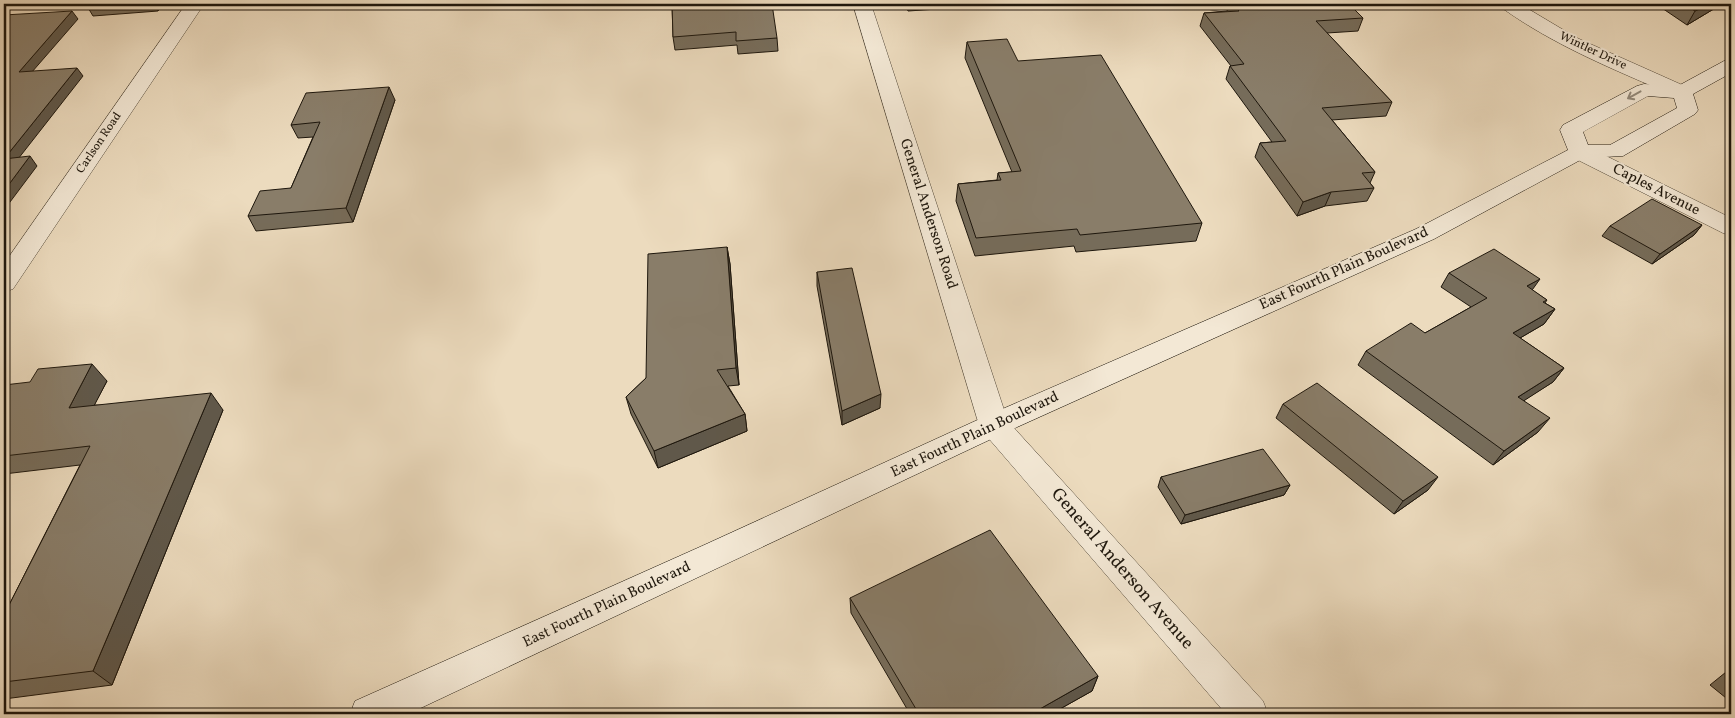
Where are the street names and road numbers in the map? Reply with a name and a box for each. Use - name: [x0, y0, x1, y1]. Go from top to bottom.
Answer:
- street label: Wintler Drive: [1557, 28, 1630, 74]
- street label: Carlson Road: [73, 109, 126, 177]
- street label: General Anderson Road: [894, 136, 962, 292]
- street label: Caples Avenue: [1609, 159, 1703, 221]
- street label: East Fourth Plain Boulevard: [1256, 222, 1432, 316]
- street label: East Fourth Plain Boulevard: [888, 387, 1062, 483]
- street label: General Anderson Avenue: [1045, 483, 1199, 655]
- street label: East Fourth Plain Boulevard: [520, 557, 694, 653]

